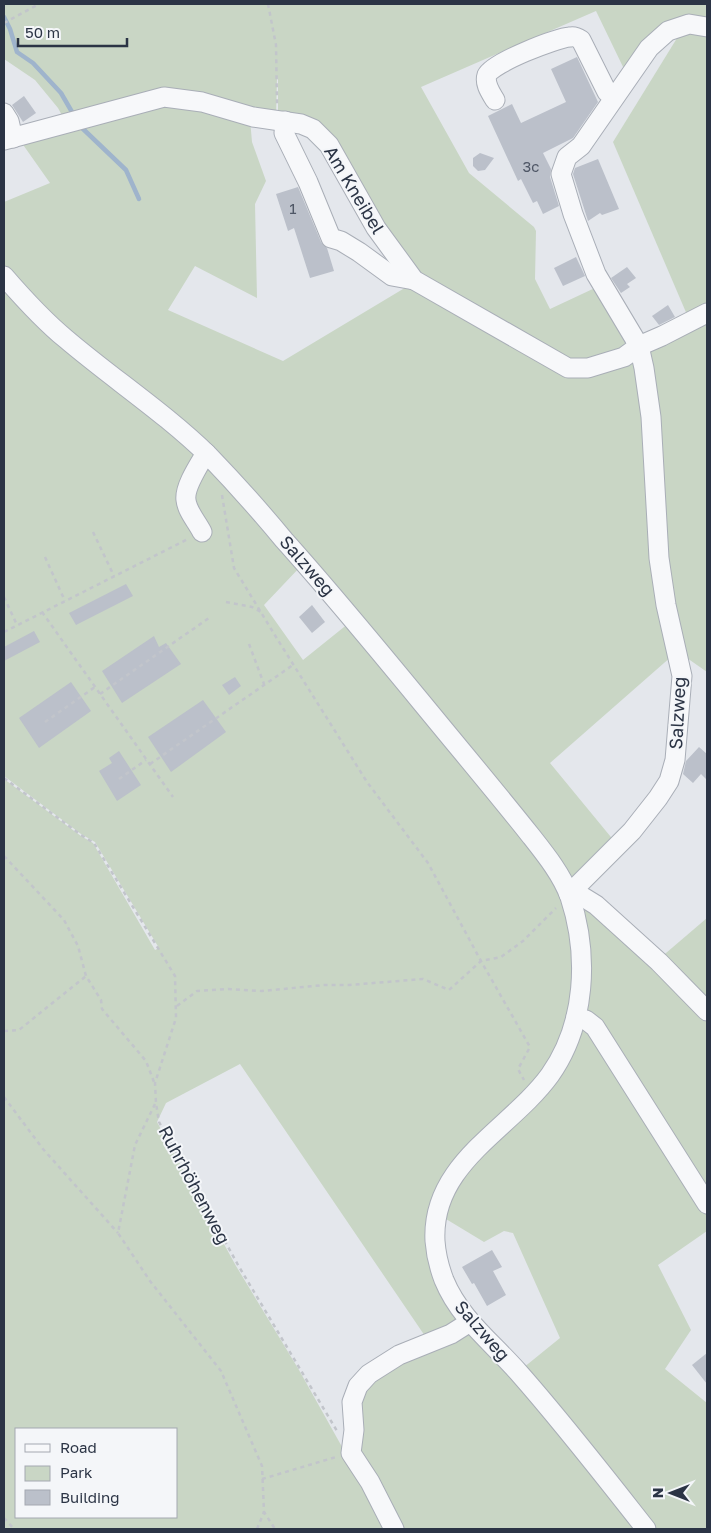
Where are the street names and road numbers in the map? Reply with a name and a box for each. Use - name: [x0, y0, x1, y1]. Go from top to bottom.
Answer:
- street label: Am Kneibel: [320, 142, 390, 238]
- street label: Salzweg: [276, 531, 340, 600]
- street label: Salzweg: [664, 676, 690, 750]
- street label: Ruhrhöhenweg: [154, 1122, 235, 1248]
- street label: Salzweg: [451, 1296, 515, 1365]

